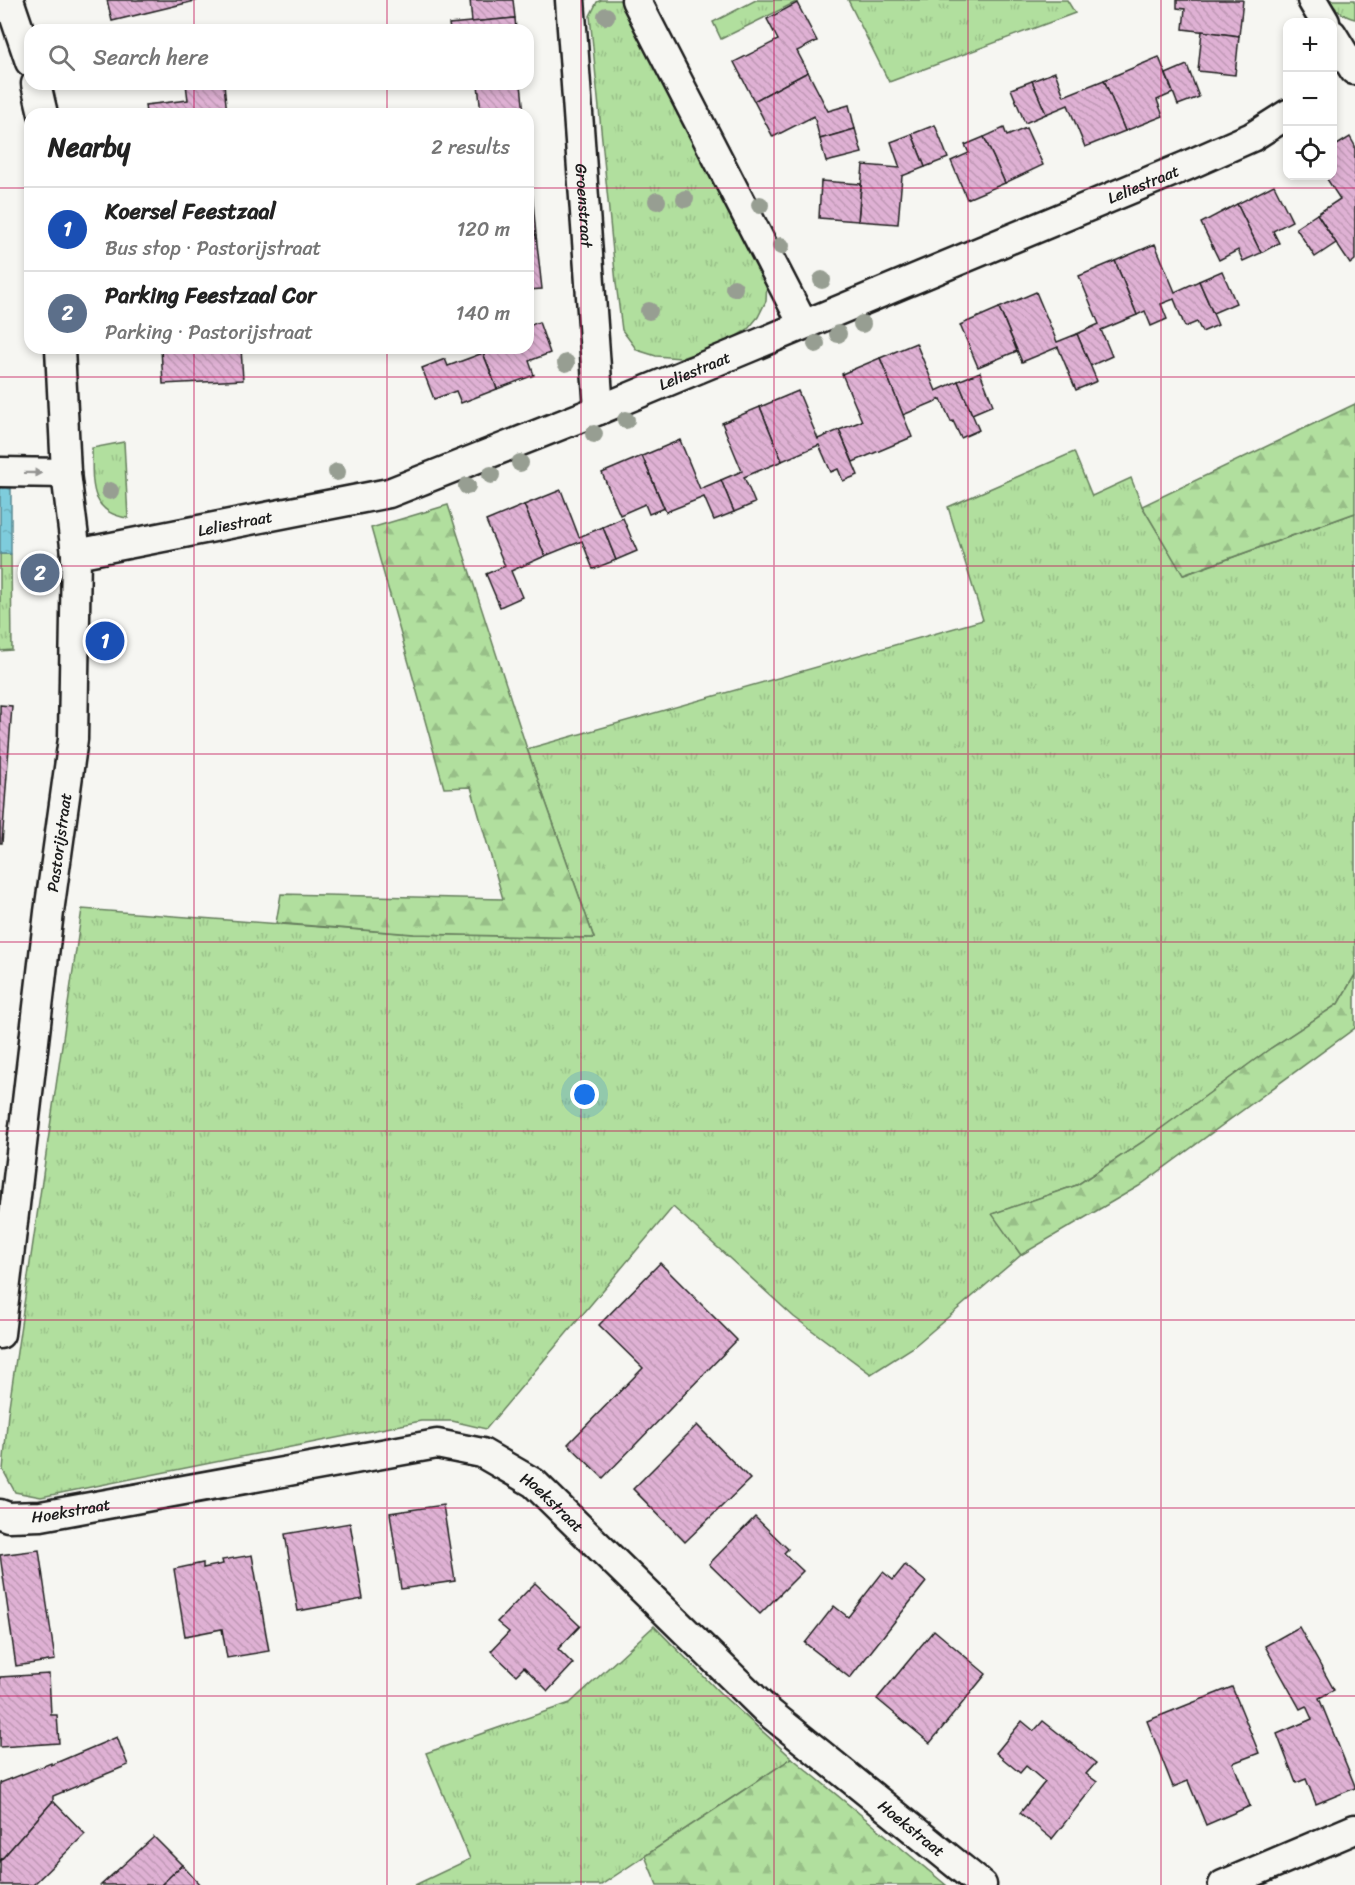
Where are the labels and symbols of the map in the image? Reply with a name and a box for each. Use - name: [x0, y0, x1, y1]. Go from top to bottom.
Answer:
- street label: Leliestraat: [1103, 156, 1184, 212]
- street label: Groenstraat: [567, 162, 602, 249]
- street label: Leliestraat: [654, 342, 735, 398]
- one-way arrow: [23, 468, 42, 477]
- street label: Leliestraat: [195, 502, 275, 544]
- pin: 2: [20, 550, 60, 596]
- pin: 1: [86, 618, 124, 664]
- street label: Pastorijstraat: [37, 791, 80, 894]
- your location: [570, 1080, 599, 1109]
- street label: Hoekstraat: [515, 1464, 591, 1539]
- street label: Hoekstraat: [31, 1489, 113, 1531]
- street label: Hoekstraat: [872, 1792, 952, 1864]

